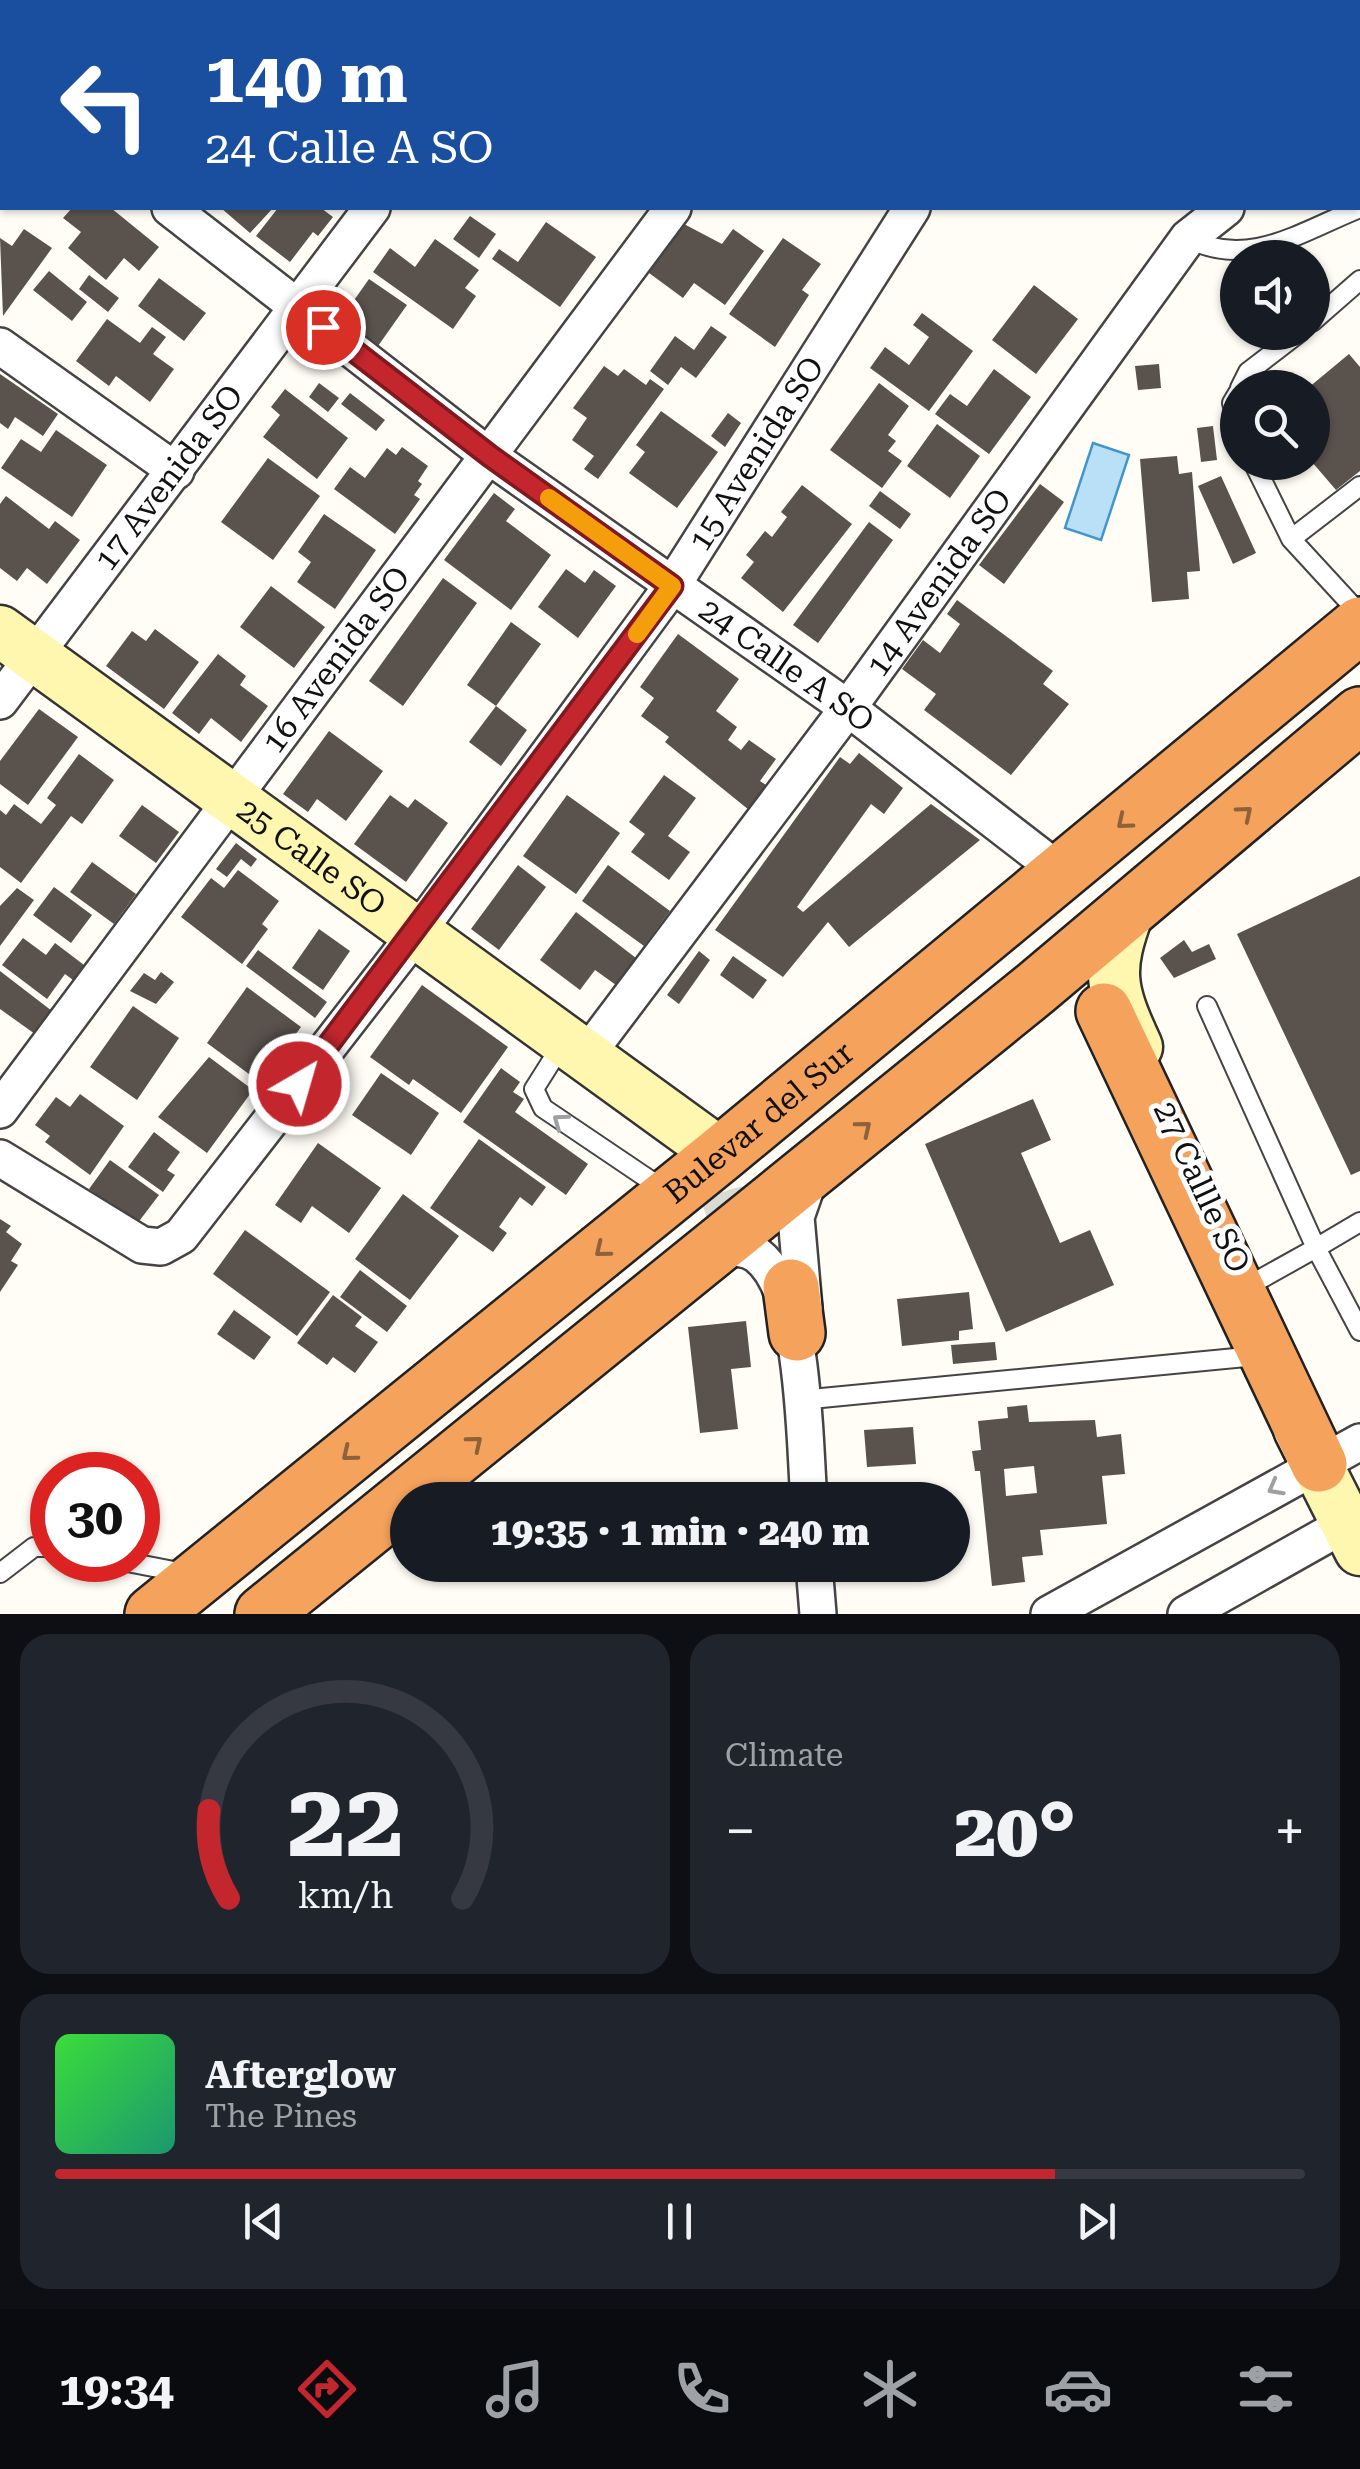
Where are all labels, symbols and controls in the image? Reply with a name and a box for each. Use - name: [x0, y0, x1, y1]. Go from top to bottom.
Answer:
- text: 140 m: [205, 37, 408, 119]
- icon: left: [40, 40, 170, 170]
- text: 24 Calle A SO: [205, 121, 494, 174]
- map controls: [1220, 240, 1330, 480]
- button: sound: [1220, 240, 1330, 350]
- pin: [281, 285, 366, 370]
- icon: arrive: [296, 300, 351, 355]
- street label: 15 Avenida SO: [680, 349, 832, 558]
- button: search: [1220, 370, 1330, 480]
- street label: 17 Avenida SO: [86, 377, 251, 578]
- street label: 14 Avenida SO: [858, 481, 1020, 684]
- street label: 16 Avenida SO: [254, 559, 418, 760]
- street label: 24 Calle A SO: [692, 591, 882, 740]
- street label: 25 Calle SO: [230, 790, 394, 924]
- one-way arrow: [1233, 806, 1251, 824]
- one-way arrow: [1118, 810, 1136, 828]
- position arrow: [247, 1032, 351, 1136]
- street label: Bulevar del Sur: [656, 1034, 861, 1211]
- street label: 27 Callle SO: [1146, 1095, 1258, 1279]
- one-way arrow: [553, 1114, 572, 1133]
- one-way arrow: [852, 1122, 870, 1140]
- one-way arrow: [595, 1238, 613, 1255]
- one-way arrow: [464, 1437, 482, 1455]
- one-way arrow: [342, 1442, 360, 1460]
- speed limit sign: 30: [30, 1452, 160, 1582]
- one-way arrow: [1267, 1476, 1285, 1496]
- text: 19:35 · 1 min · 240 m: [490, 1510, 870, 1554]
- text: Climate: [725, 1736, 843, 1774]
- text: 22: [287, 1760, 403, 1881]
- text: 20°: [954, 1786, 1076, 1874]
- text: −: [725, 1799, 756, 1863]
- text: +: [1274, 1799, 1305, 1863]
- text: km/h: [297, 1875, 393, 1917]
- text: Afterglow: [205, 2053, 396, 2097]
- text: The Pines: [205, 2097, 357, 2135]
- icon: previous: [236, 2194, 291, 2249]
- icon: pause: [652, 2194, 707, 2249]
- icon: next: [1069, 2194, 1124, 2249]
- icon: directions: [292, 2354, 362, 2424]
- icon: music: [480, 2354, 550, 2424]
- icon: phone: [667, 2354, 737, 2424]
- icon: climate: [855, 2354, 925, 2424]
- icon: car: [1043, 2354, 1113, 2424]
- icon: filters: [1231, 2354, 1301, 2424]
- text: 19:34: [59, 2363, 174, 2416]

